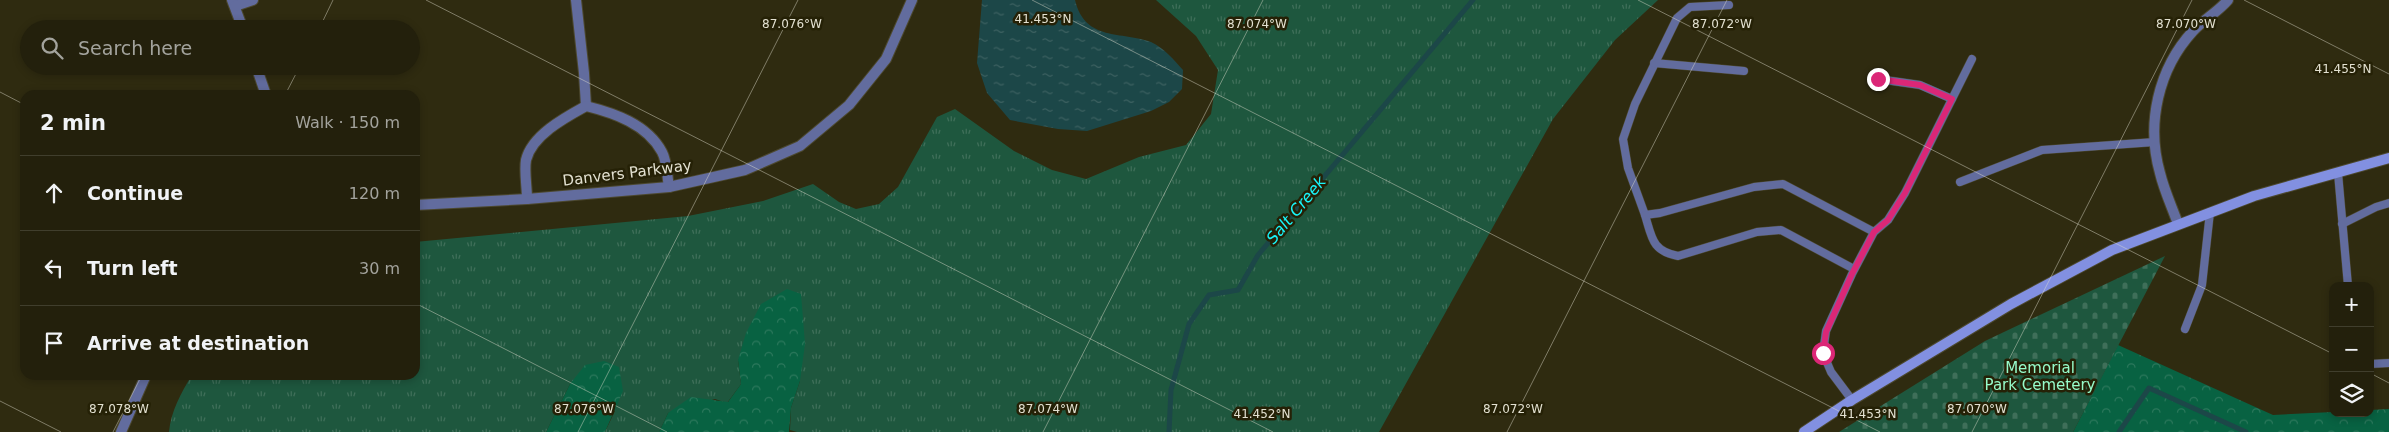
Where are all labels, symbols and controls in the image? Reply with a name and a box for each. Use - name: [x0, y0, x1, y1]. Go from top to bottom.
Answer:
- text: 41.453°N: [1015, 12, 1071, 26]
- text: 87.076°W: [762, 17, 822, 31]
- text: 87.074°W: [1227, 17, 1287, 31]
- text: 87.072°W: [1692, 17, 1752, 31]
- text: 87.070°W: [2156, 17, 2216, 31]
- search box: [20, 20, 420, 75]
- icon: search: [38, 34, 66, 62]
- text: Search here: [78, 37, 192, 59]
- text: 41.455°N: [2315, 62, 2371, 76]
- route end: [1867, 68, 1890, 91]
- text: 2 min: [40, 111, 106, 135]
- text: Walk · 150 m: [295, 113, 400, 132]
- street label: Danvers Parkway: [561, 156, 693, 190]
- water label: Salt Creek: [1262, 172, 1330, 248]
- icon: ahead: [40, 179, 68, 207]
- text: Continue: [87, 182, 183, 204]
- text: 120 m: [349, 184, 400, 203]
- icon: left: [40, 254, 68, 282]
- text: Turn left: [87, 257, 178, 279]
- text: 30 m: [359, 259, 400, 278]
- map controls: [2329, 282, 2374, 417]
- button: +: [2329, 282, 2374, 327]
- button: −: [2329, 327, 2374, 372]
- icon: arrive: [40, 329, 68, 357]
- text: Arrive at destination: [87, 332, 309, 354]
- route start: [1812, 342, 1835, 365]
- park label: Memorial Park Cemetery: [1985, 359, 2096, 394]
- button: layers: [2329, 372, 2374, 417]
- text: 87.078°W: [89, 402, 149, 416]
- text: 87.076°W: [554, 402, 614, 416]
- text: 87.074°W: [1018, 402, 1078, 416]
- text: 87.072°W: [1483, 402, 1543, 416]
- text: 87.070°W: [1947, 402, 2007, 416]
- text: 41.452°N: [1234, 407, 1290, 421]
- text: 41.453°N: [1840, 407, 1896, 421]

